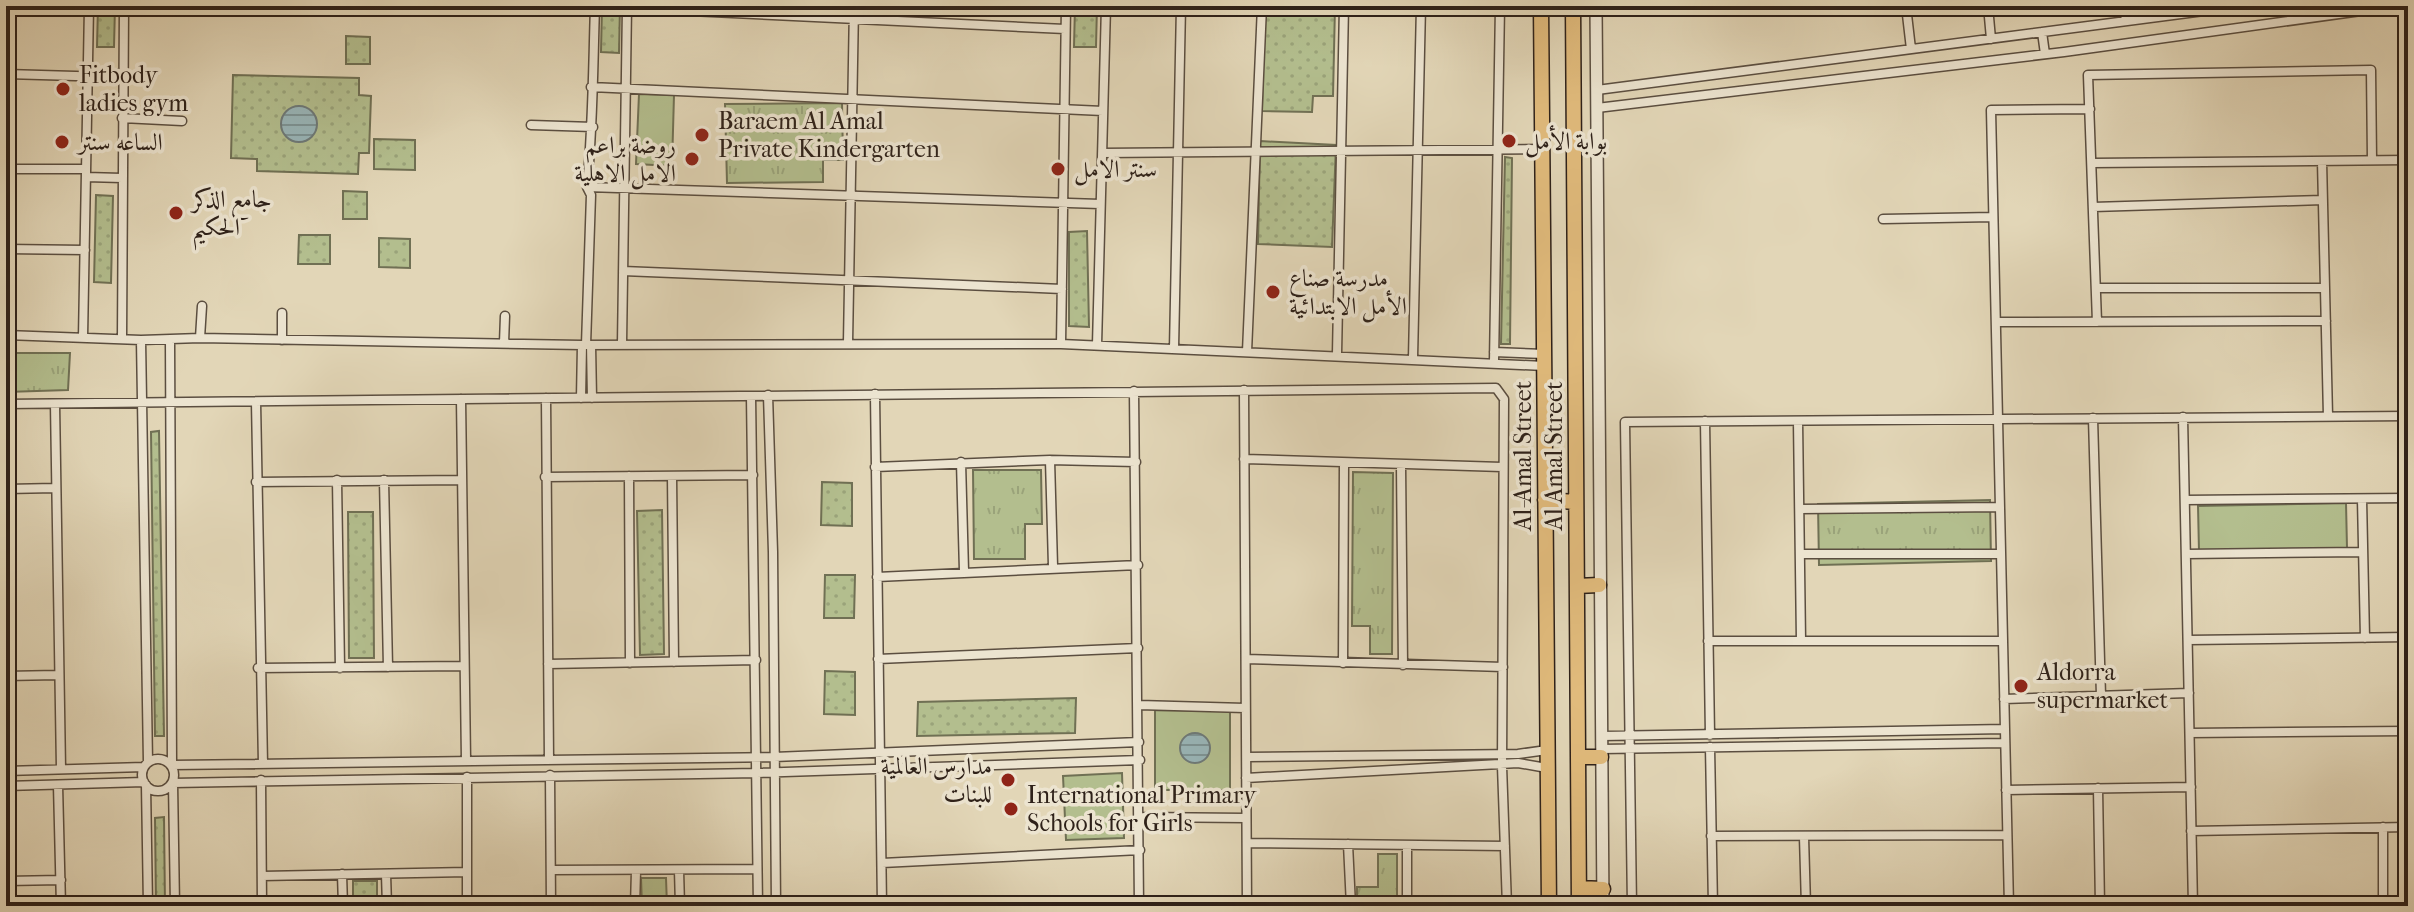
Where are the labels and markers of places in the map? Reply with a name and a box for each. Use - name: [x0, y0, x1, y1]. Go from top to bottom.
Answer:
- place label: Fitbody ladies gym: [78, 61, 188, 117]
- marker: Fitbody ladies gym: [54, 80, 72, 98]
- place label: Baraem Al Amal Private Kindergarten: [718, 107, 940, 163]
- place label: بوابة الأمل: [1525, 125, 1607, 158]
- marker: Baraem Al Amal Private Kindergarten: [693, 126, 711, 144]
- place label: الساعه سنتر: [75, 128, 163, 156]
- place label: روضة براعم الامل الاهلية: [574, 131, 676, 190]
- marker: بوابة الأمل: [1500, 132, 1518, 150]
- marker: الساعه سنتر: [53, 133, 71, 151]
- marker: روضة براعم الامل الاهلية: [683, 150, 701, 168]
- place label: سنتر الامل: [1074, 155, 1157, 186]
- marker: سنتر الامل: [1049, 160, 1067, 178]
- place label: جامع الذكر الحكيم: [189, 185, 272, 251]
- marker: جامع الذكر الحكيم: [167, 204, 185, 222]
- place label: مدرسة صناع الأمل الابتدائية: [1289, 264, 1407, 323]
- marker: مدرسة صناع الأمل الابتدائية: [1264, 283, 1282, 301]
- place label: Aldorra supermarket: [2036, 658, 2168, 714]
- marker: Aldorra supermarket: [2012, 677, 2030, 695]
- place label: مدارس العالمية للبنات: [880, 752, 992, 808]
- marker: مدارس العالمية للبنات: [999, 771, 1017, 789]
- place label: International Primary Schools for Girls: [1027, 781, 1257, 837]
- marker: International Primary Schools for Girls: [1002, 800, 1020, 818]

